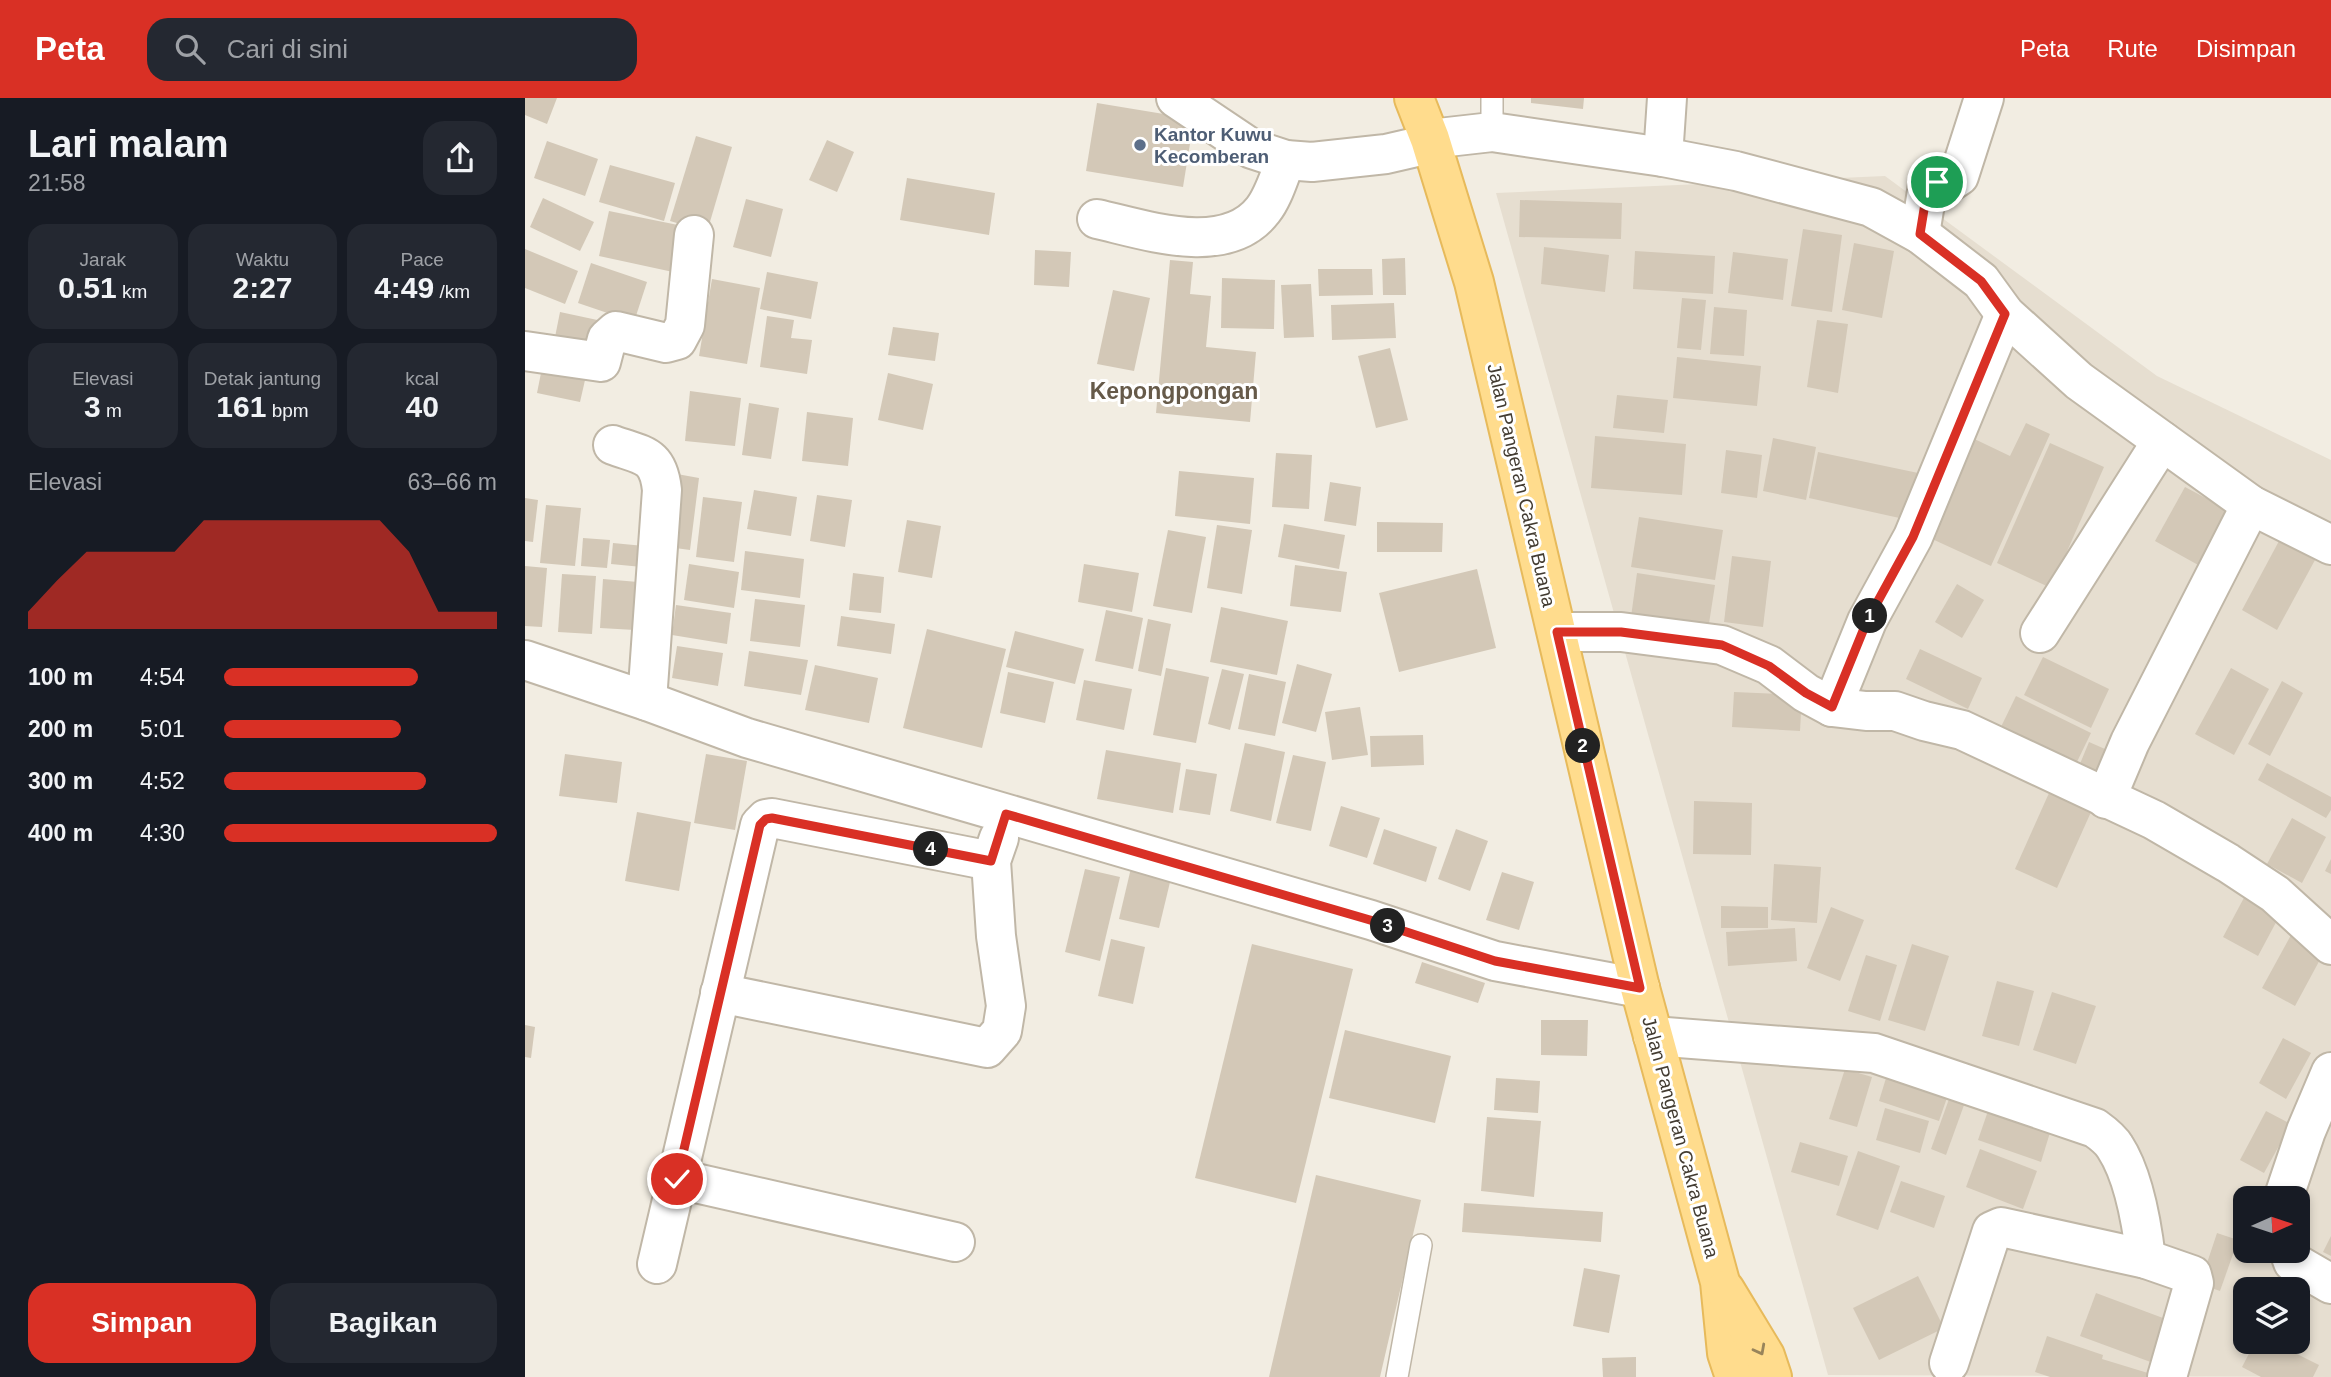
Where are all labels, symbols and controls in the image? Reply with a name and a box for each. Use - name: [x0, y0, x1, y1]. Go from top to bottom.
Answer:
- search box: [147, 18, 637, 81]
- text: Peta: [35, 30, 105, 67]
- icon: search: [171, 30, 209, 68]
- text: Cari di sini: [227, 34, 348, 64]
- text: Peta: [2020, 35, 2069, 62]
- text: Rute: [2107, 35, 2158, 62]
- text: Disimpan: [2196, 35, 2296, 62]
- button: share: [423, 121, 497, 195]
- text: Lari malam: [28, 123, 229, 165]
- place label: Kantor Kuwu Kecomberan: [1154, 124, 1272, 167]
- marker: Kantor Kuwu Kecomberan: [1132, 137, 1148, 153]
- pin: [1907, 152, 1967, 212]
- icon: arrive: [1918, 163, 1956, 201]
- text: 21:58: [28, 170, 86, 196]
- text: Jarak: [80, 249, 126, 270]
- text: Waktu: [236, 249, 289, 270]
- text: Pace: [401, 249, 444, 270]
- text: 0.51: [58, 271, 117, 304]
- text: 2:27: [232, 271, 293, 304]
- text: 4:49: [374, 271, 434, 304]
- text: km: [117, 281, 147, 302]
- text: /km: [434, 281, 470, 302]
- street label: Jalan Pangeran Cakra Buana: [1483, 361, 1560, 609]
- text: Elevasi: [72, 368, 133, 389]
- text: Detak jantung: [204, 368, 321, 389]
- text: kcal: [405, 368, 439, 389]
- district label: Kepongpongan: [1090, 378, 1258, 404]
- text: 3: [84, 390, 101, 423]
- text: 161: [216, 390, 266, 423]
- text: 40: [405, 390, 439, 423]
- text: m: [101, 400, 122, 421]
- text: bpm: [266, 400, 309, 421]
- text: Elevasi: [28, 469, 102, 495]
- text: 63–66 m: [407, 469, 497, 495]
- pin: 1: [1853, 598, 1887, 634]
- text: 1: [1864, 605, 1875, 626]
- text: 100 m: [28, 664, 93, 690]
- text: 4:54: [140, 664, 185, 690]
- text: 200 m: [28, 716, 93, 742]
- text: 5:01: [140, 716, 185, 742]
- pin: 2: [1565, 728, 1601, 764]
- text: 2: [1577, 735, 1588, 756]
- text: 300 m: [28, 768, 93, 794]
- text: 4:52: [140, 768, 185, 794]
- text: 400 m: [28, 820, 93, 846]
- text: 4:30: [140, 820, 185, 846]
- pin: 4: [913, 832, 949, 866]
- text: 4: [925, 838, 936, 859]
- pin: 3: [1371, 908, 1405, 944]
- text: 3: [1382, 915, 1393, 936]
- street label: Jalan Pangeran Cakra Buana: [1638, 1014, 1723, 1261]
- pin: [647, 1149, 707, 1209]
- icon: check: [658, 1160, 696, 1198]
- north arrow: [2233, 1186, 2310, 1264]
- map controls: [2233, 1186, 2310, 1354]
- button: layers: [2233, 1277, 2310, 1354]
- button: Simpan: [28, 1283, 256, 1363]
- button: Bagikan: [270, 1283, 497, 1363]
- one-way arrow: [1752, 1342, 1766, 1355]

